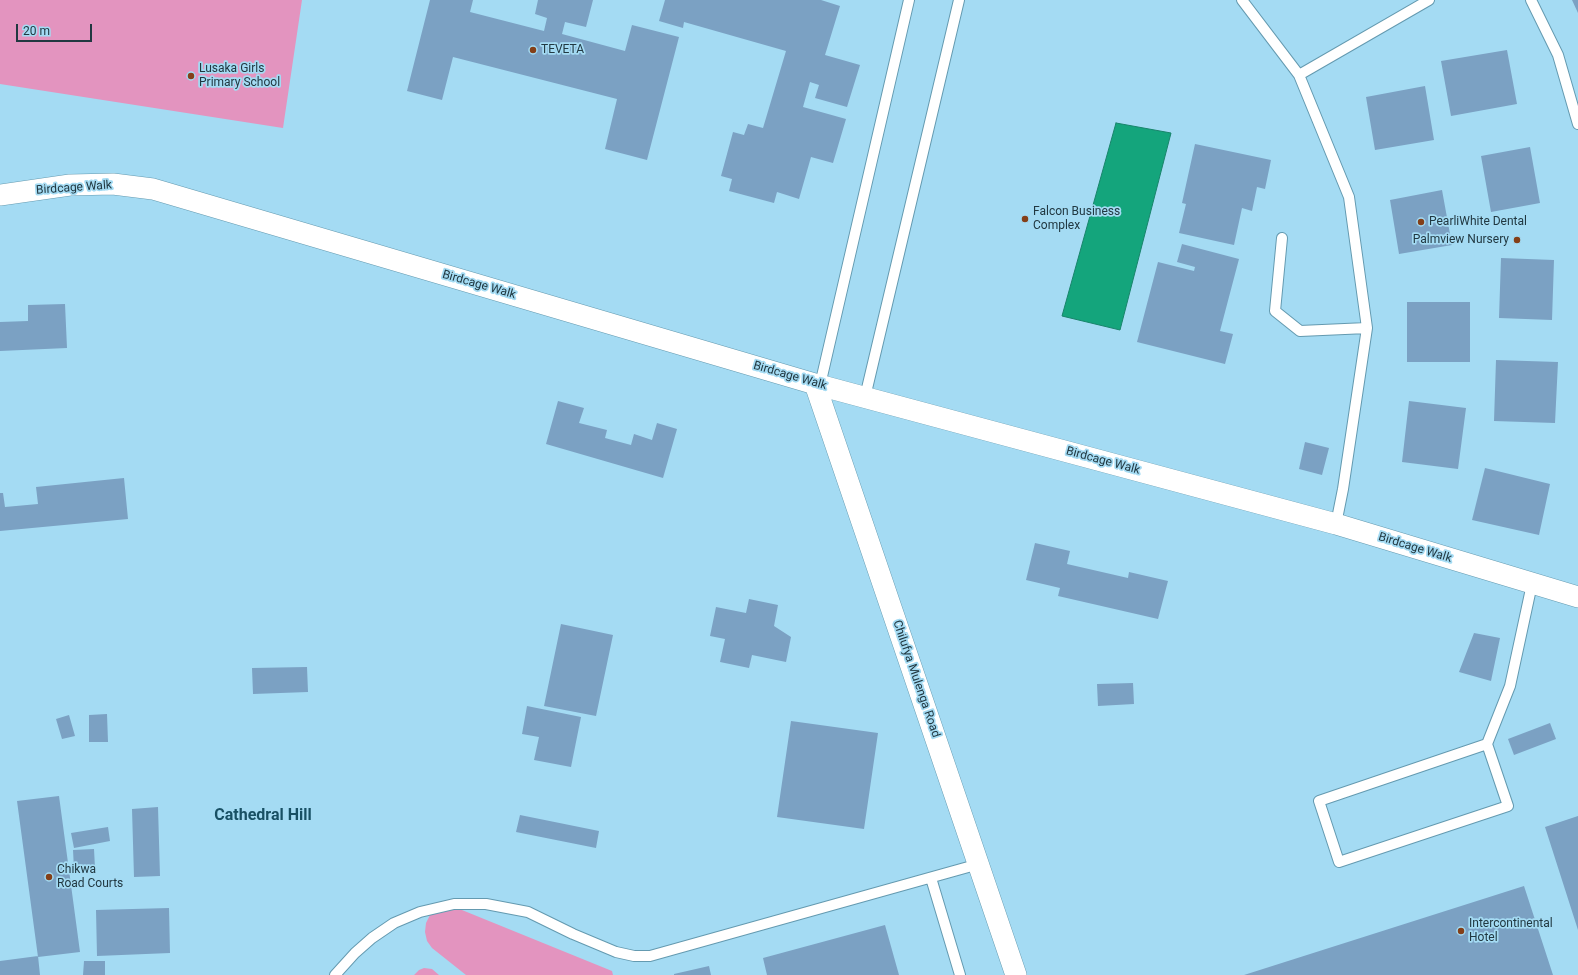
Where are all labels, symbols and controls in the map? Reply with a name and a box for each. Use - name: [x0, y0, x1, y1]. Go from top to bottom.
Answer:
- scale bar: [18, 16, 94, 42]
- text: 20 m: [23, 24, 50, 38]
- place label: TEVETA: [541, 43, 584, 57]
- marker: TEVETA: [528, 45, 538, 55]
- place label: Lusaka Girls Primary School: [199, 62, 280, 90]
- marker: Lusaka Girls Primary School: [186, 71, 196, 81]
- street label: Birdcage Walk: [36, 178, 112, 198]
- place label: Falcon Business Complex: [1033, 205, 1120, 233]
- marker: Falcon Business Complex: [1020, 214, 1030, 224]
- place label: PearliWhite Dental: [1429, 215, 1527, 229]
- marker: PearliWhite Dental: [1416, 217, 1426, 227]
- place label: Palmview Nursery: [1413, 233, 1509, 247]
- marker: Palmview Nursery: [1512, 235, 1522, 245]
- street label: Birdcage Walk: [440, 268, 518, 302]
- street label: Birdcage Walk: [751, 359, 829, 393]
- street label: Birdcage Walk: [1064, 444, 1142, 478]
- street label: Birdcage Walk: [1377, 530, 1453, 566]
- street label: Chilufya Mulenga Road: [889, 619, 943, 739]
- district label: Cathedral Hill: [214, 806, 312, 826]
- place label: Chikwa Road Courts: [57, 863, 123, 891]
- marker: Chikwa Road Courts: [44, 872, 54, 882]
- place label: Intercontinental Hotel: [1469, 917, 1553, 945]
- marker: Intercontinental Hotel: [1456, 926, 1466, 936]

